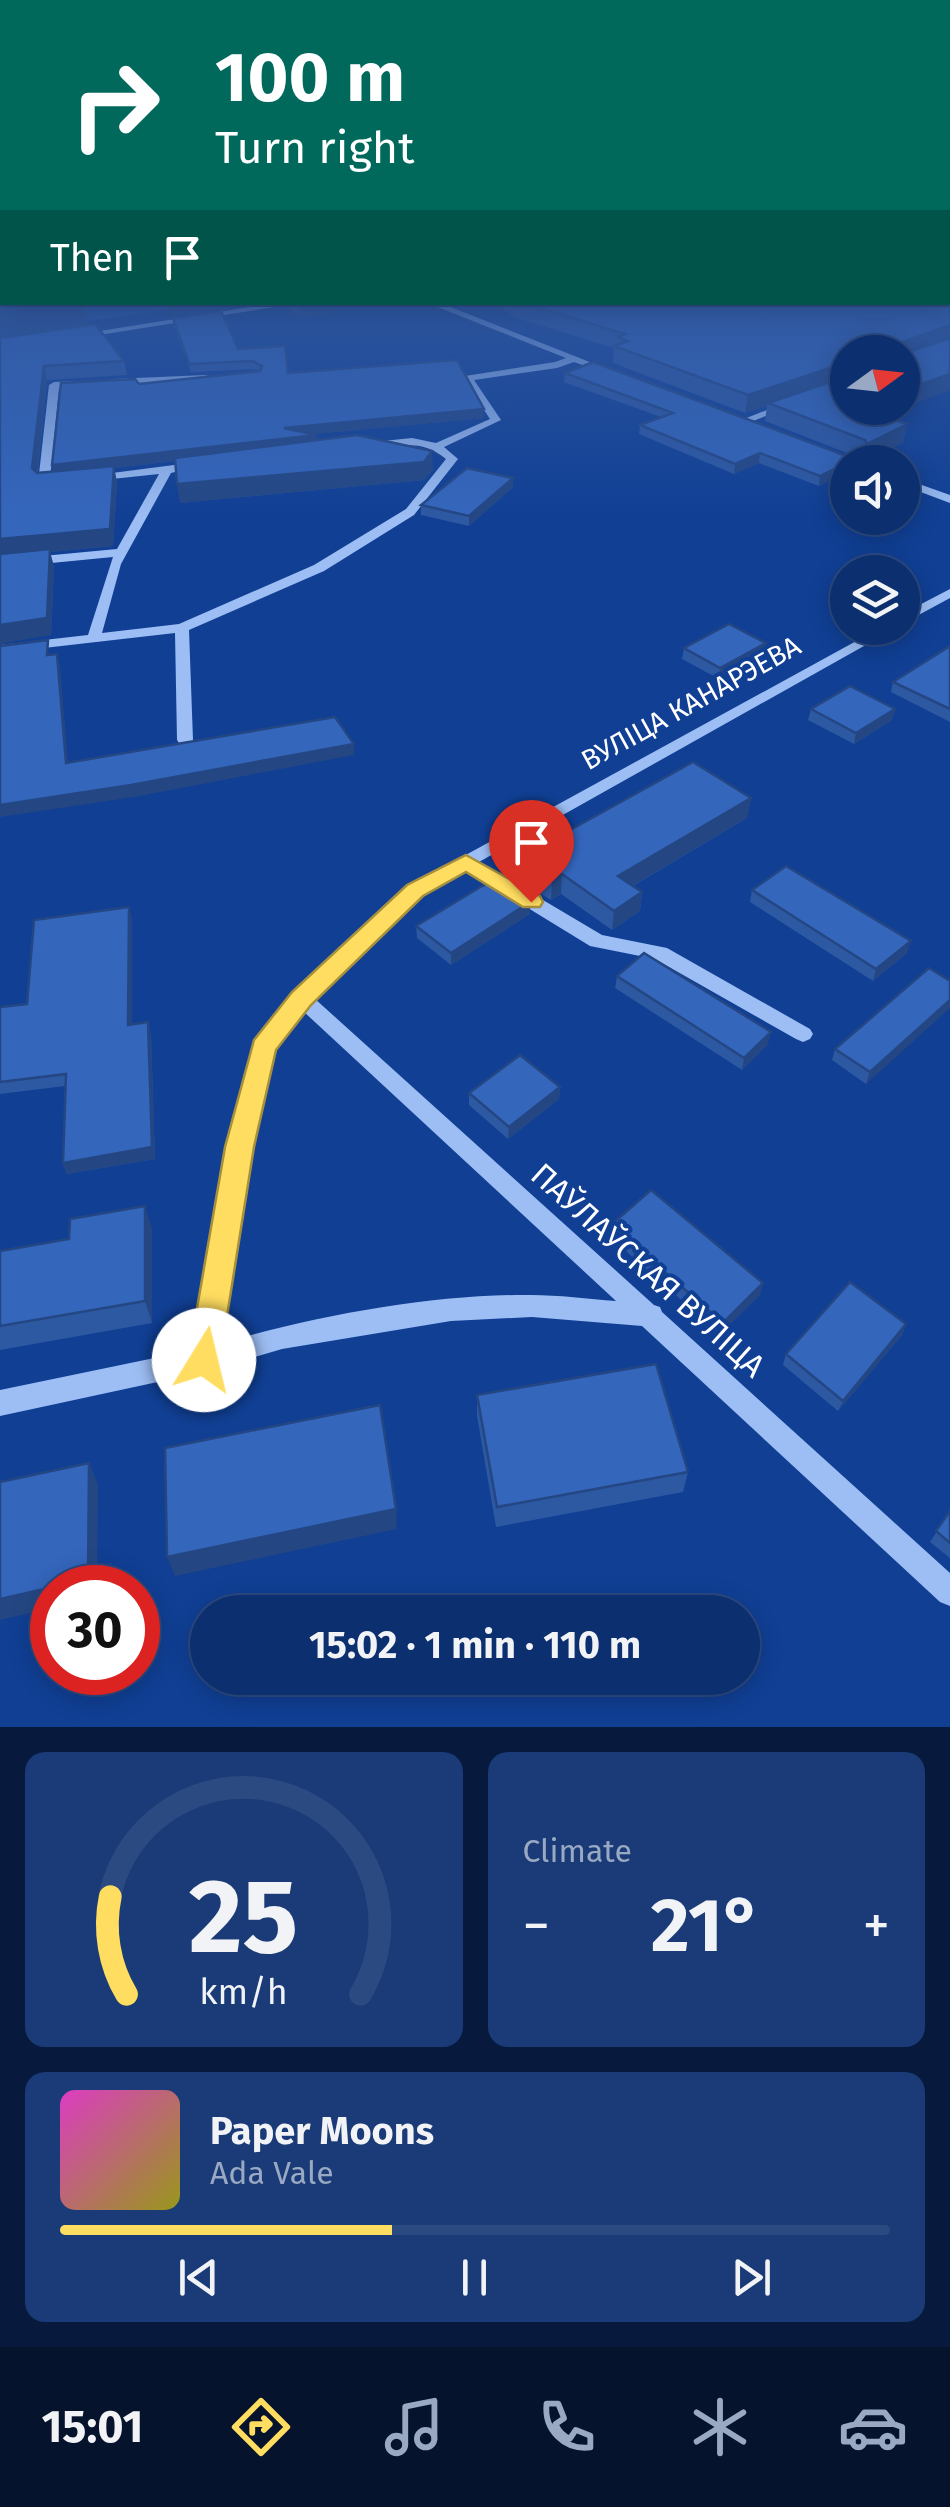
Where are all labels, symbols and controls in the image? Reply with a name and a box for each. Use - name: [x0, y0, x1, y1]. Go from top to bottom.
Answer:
- text: 100 m: [215, 36, 405, 120]
- icon: right: [50, 40, 180, 170]
- text: Turn right: [215, 121, 414, 175]
- icon: arrive: [155, 230, 210, 285]
- text: Then: [50, 235, 135, 281]
- north arrow: [830, 335, 920, 425]
- map controls: [830, 335, 920, 645]
- button: sound: [830, 445, 920, 535]
- button: layers: [830, 555, 920, 645]
- street label: ВУЛІЦА КАНАРЭЕВА: [576, 629, 806, 777]
- pin: [489, 800, 574, 903]
- icon: arrive: [504, 815, 559, 870]
- street label: ПАЎЛАЎСКАЯ ВУЛІЦА: [523, 1155, 773, 1385]
- position arrow: [152, 1308, 256, 1412]
- speed limit sign: 30: [30, 1565, 160, 1695]
- text: 15:02 · 1 min · 110 m: [309, 1622, 641, 1668]
- text: Climate: [523, 1832, 632, 1870]
- text: 25: [189, 1855, 299, 1980]
- text: 21°: [651, 1881, 762, 1971]
- text: −: [523, 1893, 550, 1959]
- text: +: [863, 1893, 890, 1959]
- text: km/h: [200, 1971, 288, 2013]
- text: Paper Moons: [210, 2108, 434, 2154]
- text: Ada Vale: [210, 2154, 334, 2192]
- icon: previous: [171, 2250, 226, 2305]
- icon: pause: [447, 2250, 502, 2305]
- icon: next: [724, 2250, 779, 2305]
- icon: directions: [226, 2392, 296, 2462]
- icon: music: [379, 2392, 449, 2462]
- icon: phone: [532, 2392, 602, 2462]
- icon: climate: [685, 2392, 755, 2462]
- icon: car: [838, 2392, 908, 2462]
- text: 15:01: [41, 2400, 144, 2454]

